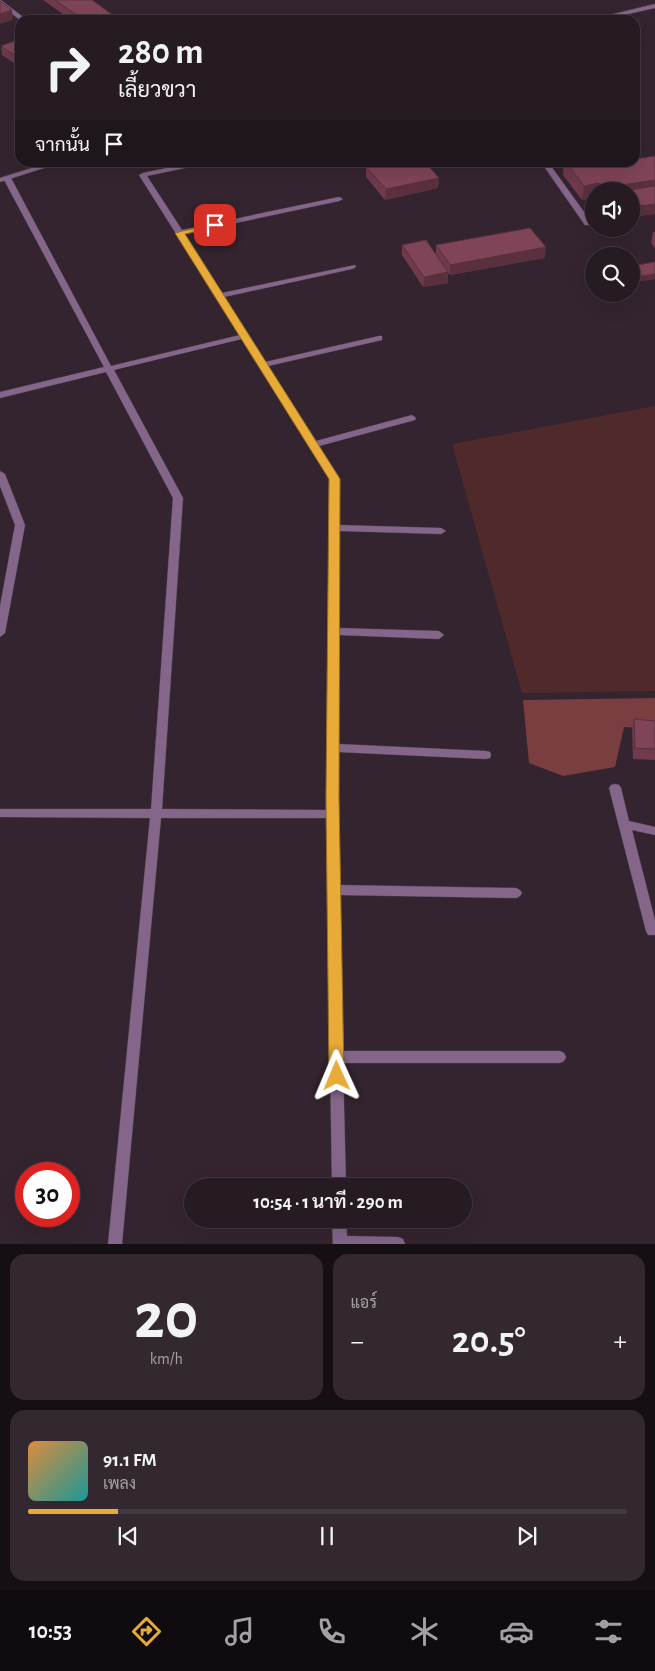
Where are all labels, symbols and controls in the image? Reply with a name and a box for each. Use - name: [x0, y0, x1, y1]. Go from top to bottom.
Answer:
- icon: right: [35, 35, 100, 100]
- text: 280 m: [118, 35, 204, 70]
- text: เลี้ยวขวา: [118, 79, 196, 101]
- icon: arrive: [100, 130, 128, 158]
- text: จากนั้น: [35, 136, 90, 155]
- map controls: [585, 182, 640, 302]
- button: sound: [585, 182, 640, 237]
- pin: [194, 204, 236, 246]
- icon: arrive: [201, 211, 229, 239]
- button: search: [585, 247, 640, 302]
- position arrow: [310, 1049, 362, 1101]
- speed limit sign: 30: [15, 1162, 80, 1227]
- text: 10:54 · 1 นาที · 290 m: [253, 1193, 403, 1212]
- text: 20: [134, 1285, 198, 1350]
- text: แอร์: [351, 1295, 377, 1311]
- text: 20.5°: [452, 1322, 526, 1360]
- text: −: [351, 1328, 364, 1356]
- text: +: [614, 1328, 627, 1356]
- text: km/h: [150, 1351, 183, 1367]
- text: 91.1 FM: [103, 1451, 157, 1470]
- text: เพลง: [103, 1476, 136, 1492]
- icon: previous: [114, 1522, 142, 1550]
- icon: pause: [313, 1522, 341, 1550]
- icon: next: [513, 1522, 541, 1550]
- icon: directions: [129, 1614, 164, 1649]
- icon: music: [222, 1614, 257, 1649]
- icon: phone: [314, 1614, 349, 1649]
- icon: climate: [407, 1614, 442, 1649]
- icon: car: [499, 1614, 534, 1649]
- icon: filters: [591, 1614, 626, 1649]
- text: 10:53: [29, 1620, 72, 1642]

